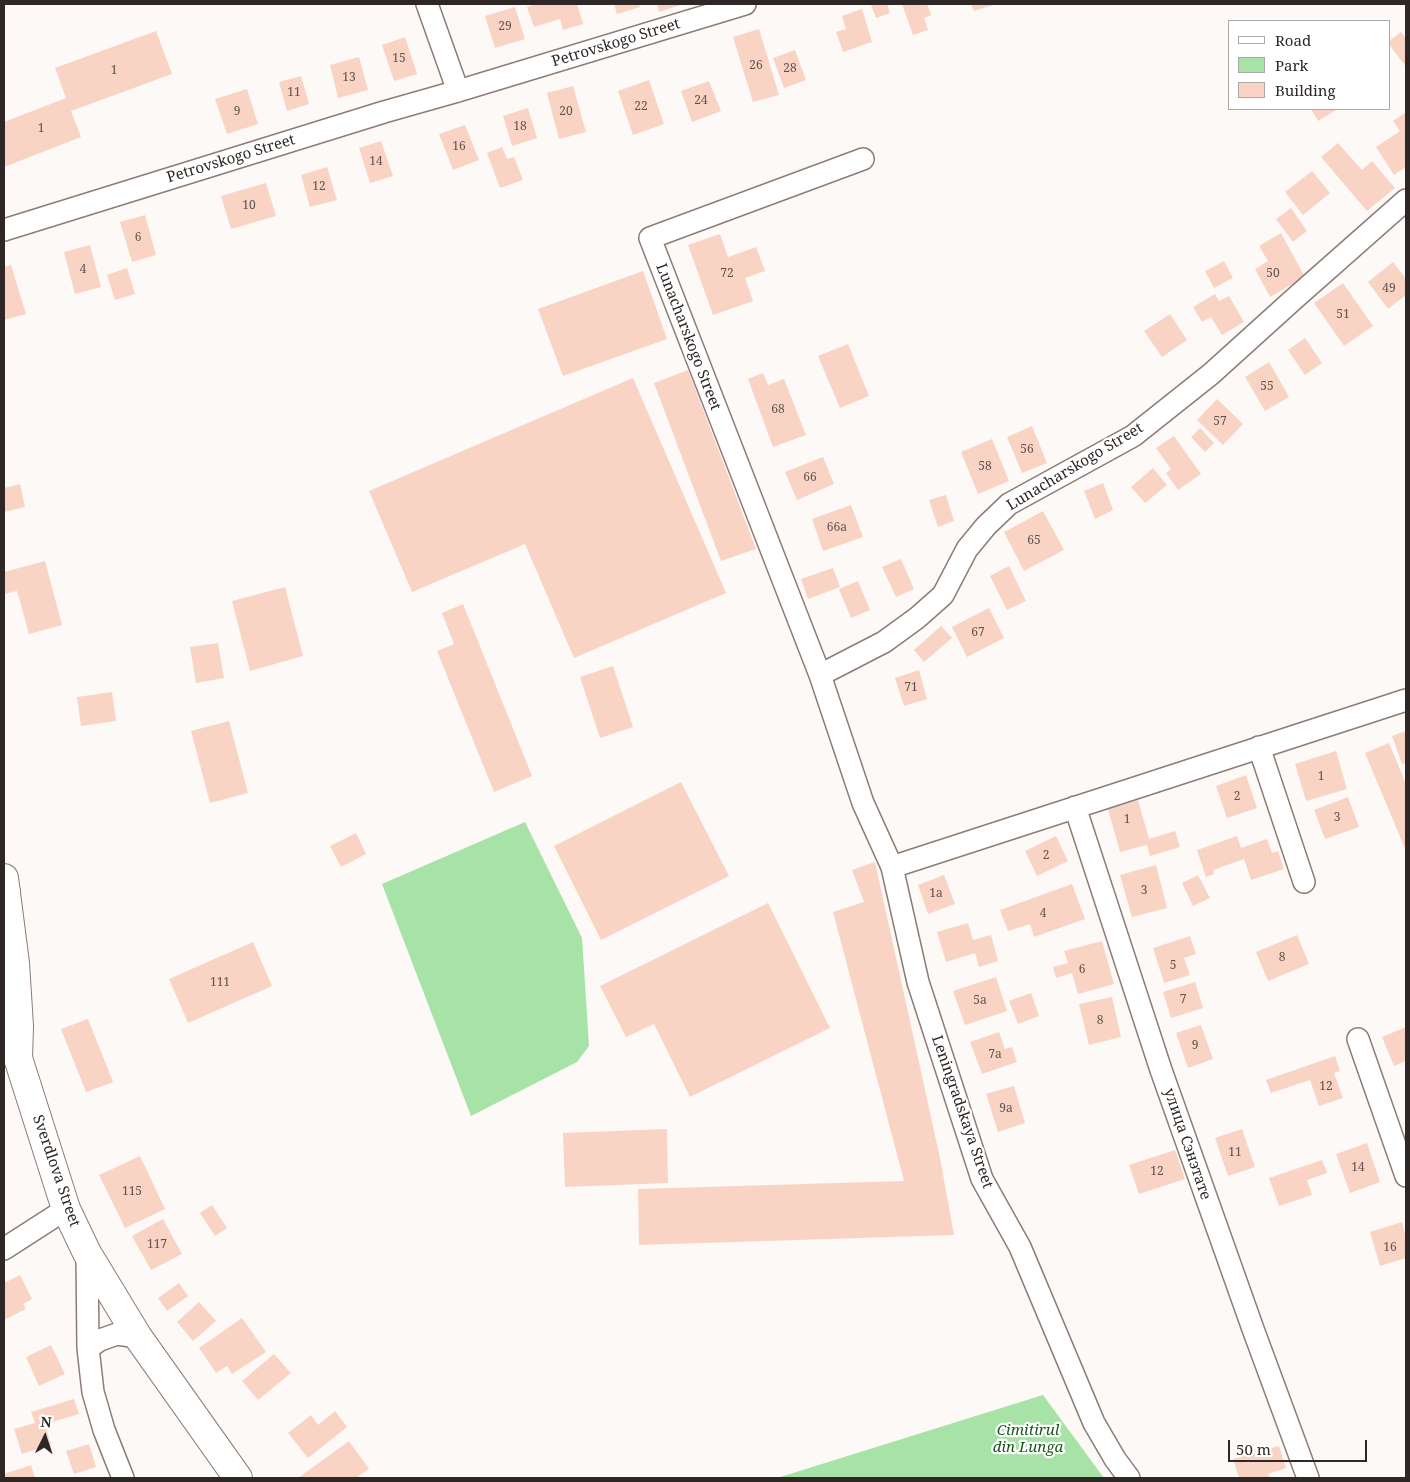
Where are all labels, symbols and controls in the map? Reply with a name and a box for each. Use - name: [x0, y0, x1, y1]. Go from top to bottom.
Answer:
- street label: Petrovskogo Street: [550, 15, 682, 71]
- house number: 29: [498, 20, 512, 34]
- legend: [1228, 20, 1390, 110]
- text: Road: [1275, 30, 1311, 50]
- house number: 15: [392, 52, 406, 66]
- text: Park: [1275, 55, 1308, 75]
- house number: 26: [749, 59, 763, 73]
- house number: 28: [783, 62, 797, 76]
- house number: 1: [111, 64, 117, 78]
- house number: 13: [342, 71, 356, 85]
- text: Building: [1275, 80, 1336, 100]
- house number: 11: [287, 86, 301, 100]
- house number: 24: [694, 94, 708, 108]
- house number: 22: [634, 100, 648, 114]
- house number: 9: [234, 105, 240, 119]
- house number: 20: [559, 105, 573, 119]
- house number: 18: [513, 120, 527, 134]
- house number: 1: [38, 122, 44, 136]
- street label: Petrovskogo Street: [165, 131, 297, 187]
- house number: 16: [452, 140, 466, 154]
- house number: 14: [369, 155, 383, 169]
- house number: 12: [312, 180, 326, 194]
- house number: 10: [242, 199, 256, 213]
- house number: 6: [135, 231, 141, 245]
- street label: Lunacharskogo Street: [652, 261, 724, 413]
- house number: 4: [80, 263, 86, 277]
- house number: 72: [720, 267, 734, 281]
- house number: 50: [1266, 267, 1280, 281]
- house number: 49: [1382, 282, 1396, 296]
- house number: 51: [1336, 308, 1350, 322]
- house number: 55: [1260, 380, 1274, 394]
- house number: 68: [771, 403, 785, 417]
- house number: 57: [1213, 415, 1227, 429]
- street label: Lunacharskogo Street: [1004, 419, 1146, 515]
- house number: 56: [1020, 443, 1034, 457]
- house number: 58: [978, 460, 992, 474]
- house number: 66: [803, 471, 817, 485]
- house number: 66а: [827, 521, 847, 535]
- house number: 65: [1027, 534, 1041, 548]
- house number: 67: [971, 626, 985, 640]
- house number: 71: [904, 681, 918, 695]
- house number: 1: [1318, 770, 1324, 784]
- house number: 2: [1234, 790, 1240, 804]
- house number: 3: [1334, 811, 1340, 825]
- house number: 1: [1124, 813, 1130, 827]
- house number: 2: [1043, 849, 1049, 863]
- house number: 3: [1141, 884, 1147, 898]
- house number: 1а: [929, 887, 943, 901]
- house number: 4: [1040, 907, 1046, 921]
- house number: 8: [1279, 951, 1285, 965]
- house number: 5: [1170, 959, 1176, 973]
- house number: 6: [1079, 963, 1085, 977]
- house number: 111: [210, 976, 230, 990]
- house number: 7: [1180, 993, 1186, 1007]
- house number: 5а: [973, 994, 987, 1008]
- house number: 8: [1097, 1014, 1103, 1028]
- street label: Leningradskaya Street: [927, 1033, 997, 1191]
- house number: 9: [1192, 1039, 1198, 1053]
- house number: 7а: [988, 1048, 1002, 1062]
- house number: 12: [1319, 1080, 1333, 1094]
- street label: улица Сэнэтате: [1159, 1086, 1215, 1202]
- house number: 9а: [999, 1102, 1013, 1116]
- street label: Sverdlova Street: [28, 1113, 84, 1229]
- house number: 11: [1228, 1146, 1242, 1160]
- house number: 14: [1351, 1161, 1365, 1175]
- house number: 12: [1150, 1165, 1164, 1179]
- house number: 115: [122, 1185, 142, 1199]
- house number: 117: [147, 1238, 167, 1252]
- house number: 16: [1383, 1241, 1397, 1255]
- north arrow: [20, 1412, 70, 1462]
- text: N: [40, 1412, 52, 1431]
- park label: Cimitirul din Lunga: [993, 1422, 1063, 1457]
- scale bar: [1230, 1430, 1369, 1462]
- text: 50 m: [1236, 1439, 1271, 1459]

